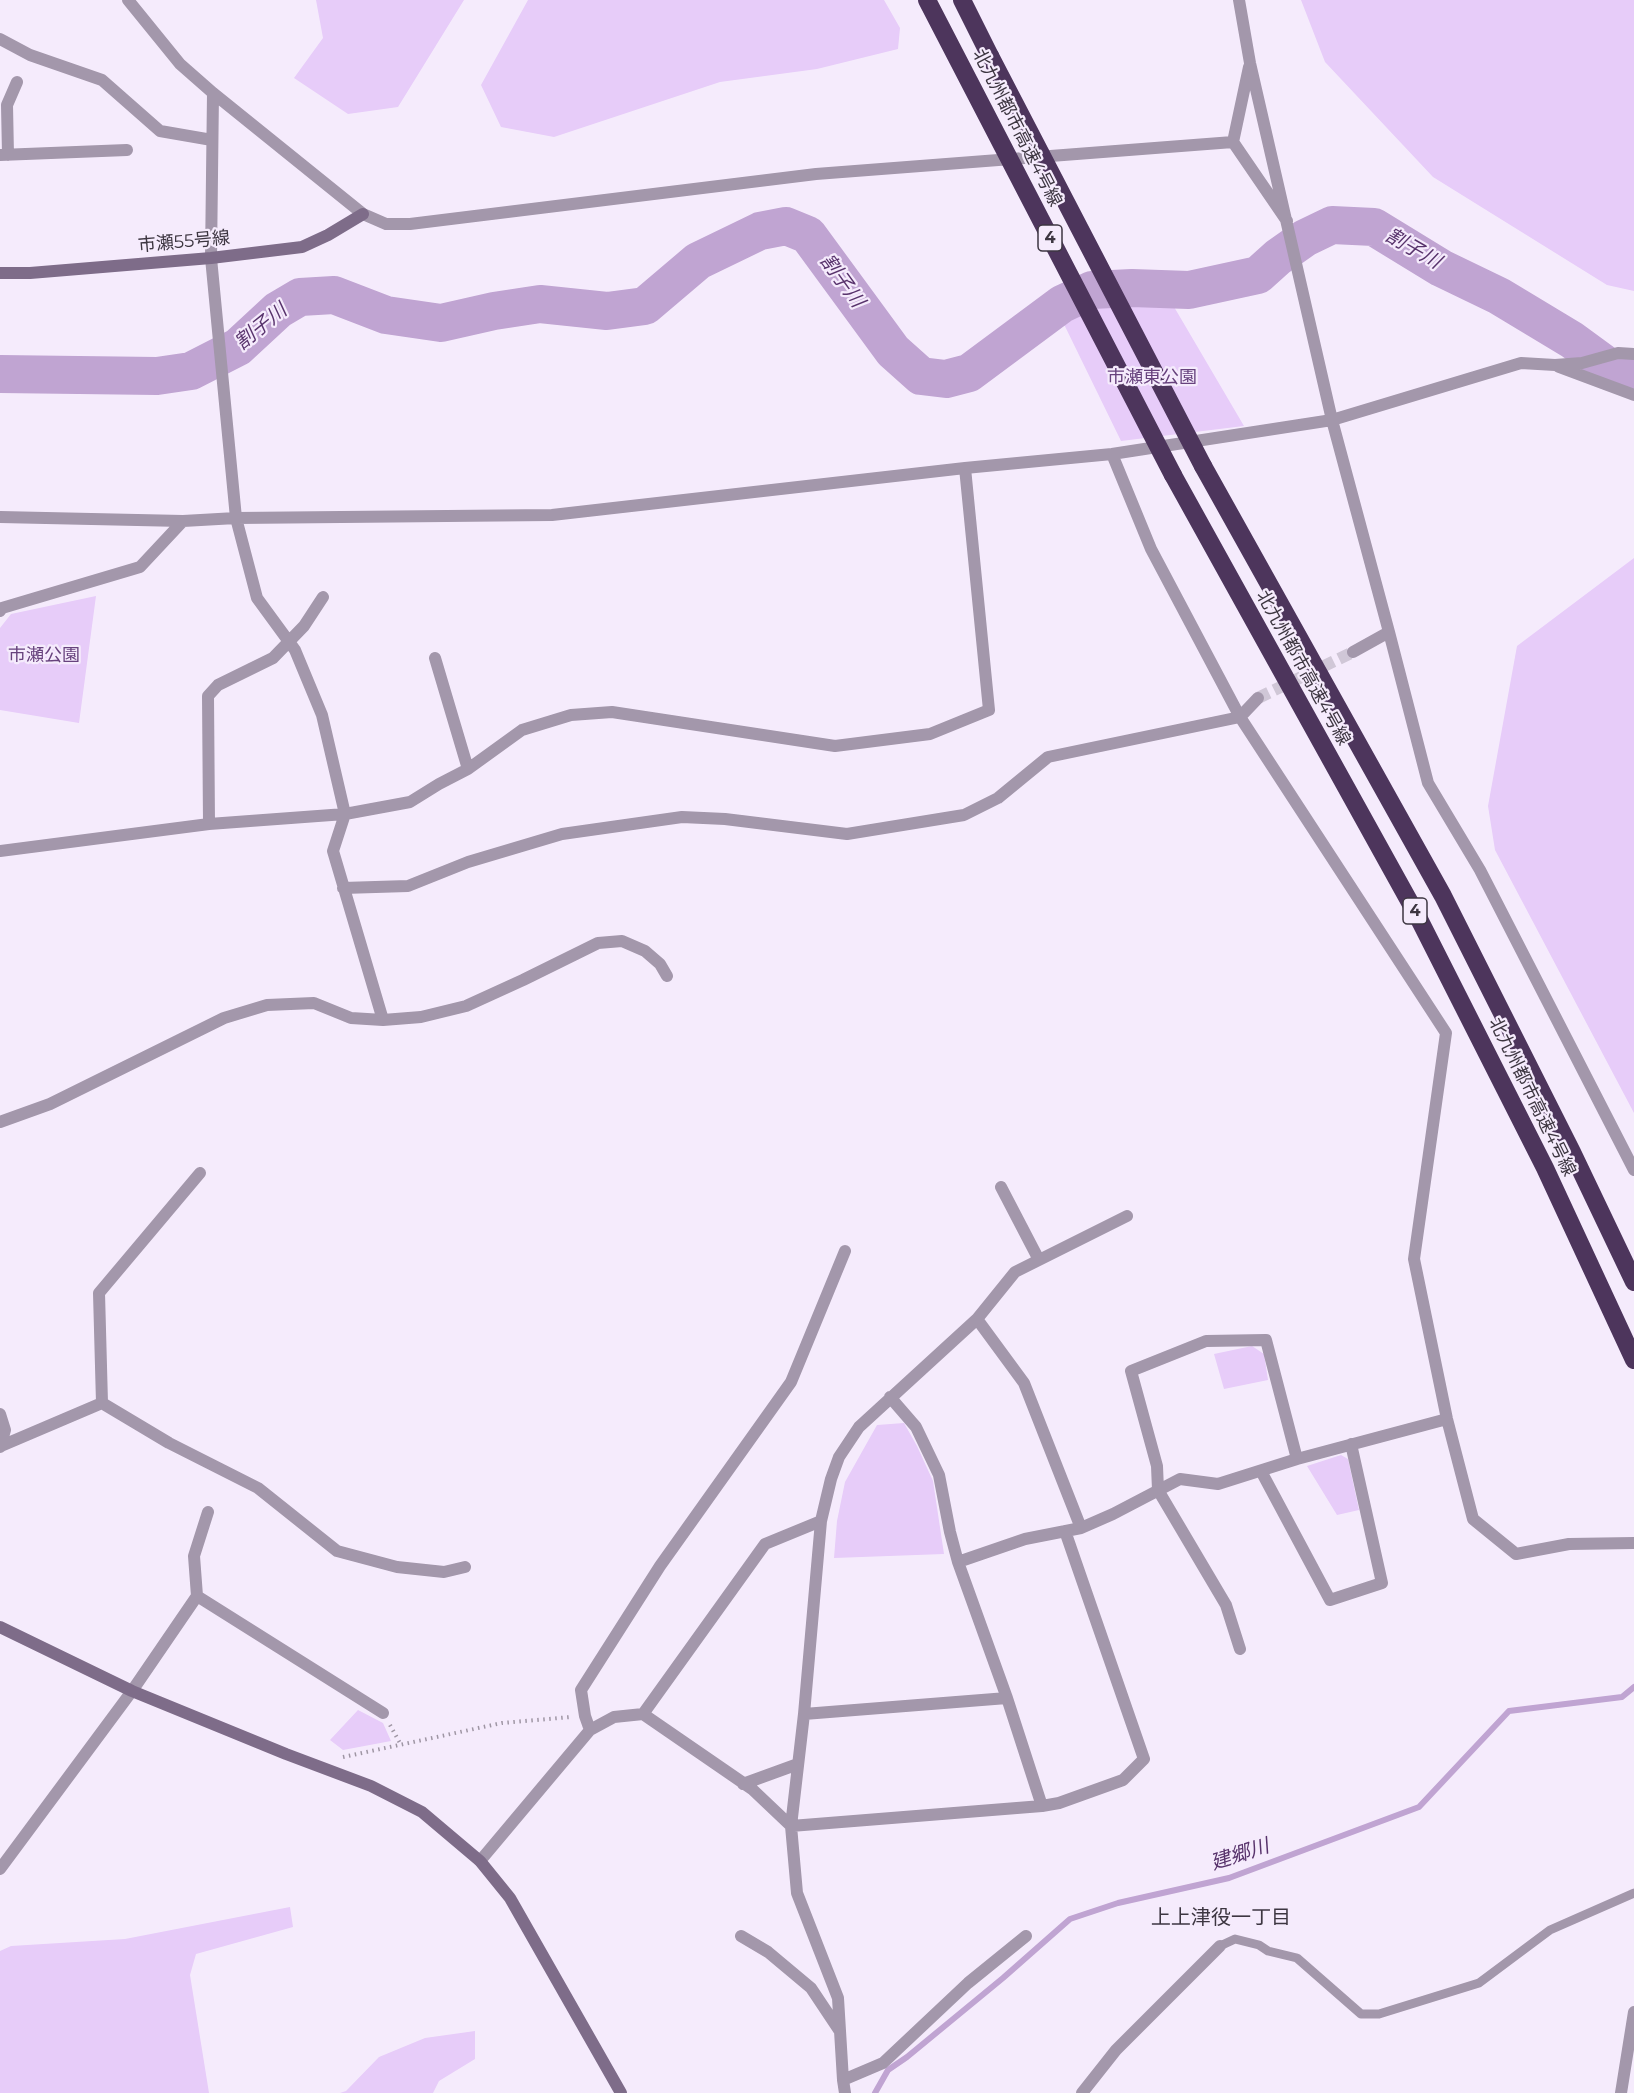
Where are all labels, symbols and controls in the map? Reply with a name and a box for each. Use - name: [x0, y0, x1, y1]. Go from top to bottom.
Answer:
- street label: 北九州都市高速4号線: [968, 46, 1066, 210]
- water label: 割子川: [1381, 224, 1445, 274]
- road number: 4: [1038, 225, 1062, 251]
- street label: 市瀬55号線: [137, 227, 231, 257]
- water label: 割子川: [815, 250, 869, 312]
- water label: 割子川: [230, 299, 292, 355]
- park label: 市瀬東公園: [1107, 367, 1197, 389]
- street label: 北九州都市高速4号線: [1251, 587, 1355, 749]
- park label: 市瀬公園: [8, 645, 80, 667]
- road number: 4: [1403, 898, 1427, 924]
- street label: 北九州都市高速4号線: [1484, 1014, 1580, 1180]
- water label: 建郷川: [1208, 1834, 1272, 1876]
- district label: 上上津役一丁目: [1151, 1906, 1291, 1930]

